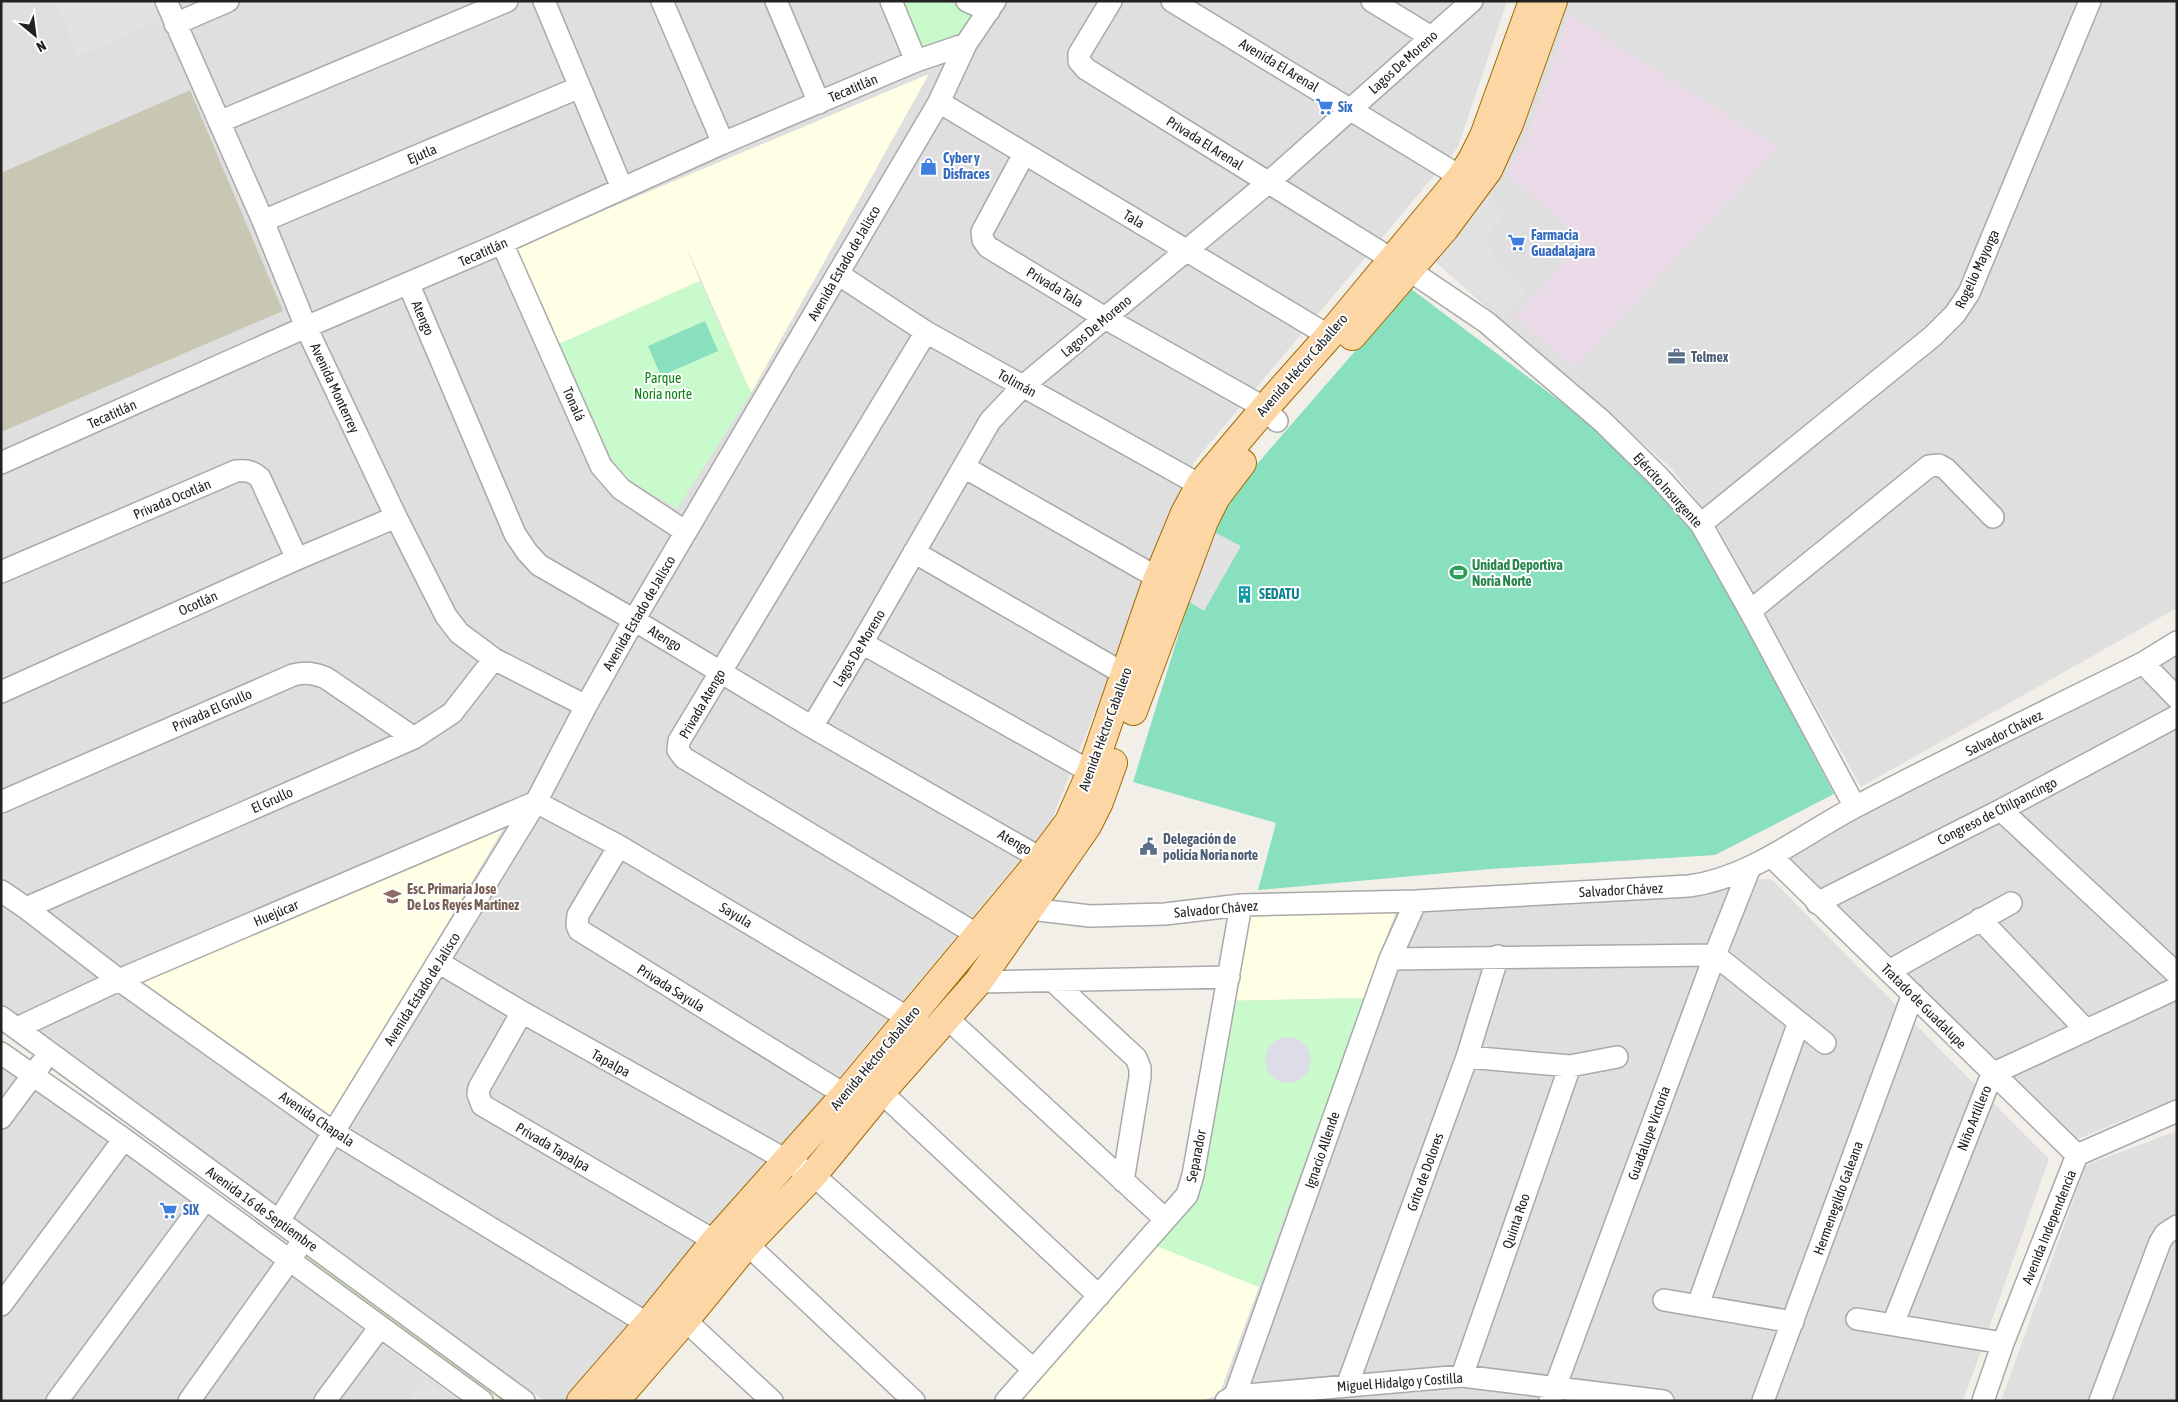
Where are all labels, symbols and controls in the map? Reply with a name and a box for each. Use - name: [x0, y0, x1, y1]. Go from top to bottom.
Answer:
- north arrow: [10, 10, 60, 60]
- street label: Lagos De Moreno: [1365, 27, 1441, 97]
- street label: Avenida El Arenal: [1236, 35, 1322, 95]
- text: N: [34, 37, 49, 55]
- street label: Tecatitlán: [826, 71, 880, 105]
- supermarket icon: Six: [1314, 97, 1334, 117]
- place label: Six: [1338, 99, 1353, 115]
- street label: Privada El Arenal: [1164, 113, 1247, 173]
- street label: Ejutla: [405, 141, 439, 167]
- place label: Cyber y Disfraces: [943, 150, 990, 182]
- shop icon: Cyber y Disfraces: [919, 156, 939, 176]
- street label: Avenida Estado de Jalisco: [805, 203, 883, 323]
- street label: Tala: [1121, 207, 1147, 231]
- place label: Farmacia Guadalajara: [1531, 227, 1596, 259]
- street label: Rogelio Mayorga: [1952, 227, 2002, 311]
- supermarket icon: Farmacia Guadalajara: [1507, 233, 1527, 253]
- street label: Tecatitlán: [456, 234, 510, 270]
- street label: Privada Tala: [1024, 264, 1086, 310]
- street label: Lagos De Moreno: [1058, 292, 1134, 360]
- street label: Atengo: [409, 298, 437, 338]
- street label: Avenida Héctor Caballero: [1253, 311, 1351, 419]
- street label: Avenida Monterrey: [307, 341, 363, 436]
- office icon: Telmex: [1667, 347, 1687, 367]
- place label: Telmex: [1691, 349, 1729, 365]
- street label: Tolimán: [995, 366, 1039, 400]
- park label: Parque Noria norte: [634, 370, 692, 402]
- street label: Tonalá: [559, 385, 589, 423]
- street label: Tecatitlán: [85, 396, 139, 432]
- street label: Ejército Insurgente: [1630, 449, 1706, 531]
- street label: Privada Ocotlán: [131, 476, 213, 522]
- street label: Avenida Estado de Jalisco: [600, 553, 678, 673]
- place label: Unidad Deportiva Noria Norte: [1472, 557, 1563, 589]
- sports icon: Unidad Deportiva Noria Norte: [1448, 563, 1468, 583]
- building icon: SEDATU: [1235, 584, 1255, 604]
- place label: SEDATU: [1259, 586, 1299, 602]
- street label: Ocotlán: [176, 587, 220, 619]
- street label: Lagos De Moreno: [830, 607, 888, 689]
- street label: Atengo: [645, 622, 685, 654]
- street label: Avenida Héctor Caballero: [1075, 665, 1135, 793]
- street label: Privada Atengo: [676, 666, 728, 742]
- street label: Privada El Grullo: [170, 685, 254, 735]
- street label: Salvador Chávez: [1963, 707, 2045, 759]
- street label: Congreso de Chilpancingo: [1935, 774, 2059, 848]
- street label: El Grullo: [249, 784, 295, 816]
- street label: Atengo: [995, 826, 1035, 858]
- place label: Delegación de policía Noria norte: [1163, 831, 1258, 863]
- public building icon: Delegación de policía Noria norte: [1139, 837, 1159, 857]
- street label: Salvador Chávez: [1579, 880, 1663, 900]
- place label: Esc. Primaria Jose De Los Reyes Martinez: [407, 881, 519, 913]
- school or university icon: Esc. Primaria Jose De Los Reyes Martinez: [383, 887, 403, 907]
- street label: Huejúcar: [251, 896, 302, 930]
- street label: Salvador Chávez: [1173, 897, 1259, 921]
- street label: Sayula: [717, 899, 755, 931]
- street label: Avenida Estado de Jalisco: [381, 930, 463, 1048]
- street label: Tratado de Guadalupe: [1878, 960, 1970, 1052]
- street label: Privada Sayula: [634, 961, 708, 1015]
- street label: Avenida Héctor Caballero: [827, 1003, 923, 1113]
- street label: Tapalpa: [589, 1046, 633, 1080]
- street label: Niño Artillero: [1954, 1083, 1994, 1153]
- street label: Guadalupe Victoria: [1625, 1084, 1673, 1182]
- street label: Avenida Chapala: [277, 1088, 357, 1150]
- street label: Ignacio Allende: [1301, 1110, 1343, 1190]
- street label: Privada Tapalpa: [513, 1119, 593, 1175]
- street label: Separador: [1183, 1128, 1209, 1184]
- street label: Grito de Dolores: [1403, 1131, 1447, 1213]
- street label: Hermenegildo Galeana: [1810, 1139, 1866, 1257]
- street label: Avenida 16 de Septiembre: [203, 1163, 321, 1255]
- street label: Avenida Independencia: [2019, 1168, 2079, 1286]
- street label: Quinta Roo: [1499, 1191, 1533, 1251]
- supermarket icon: SIX: [159, 1200, 179, 1220]
- place label: SIX: [183, 1202, 199, 1218]
- street label: Miguel Hidalgo y Costilla: [1336, 1370, 1464, 1394]

